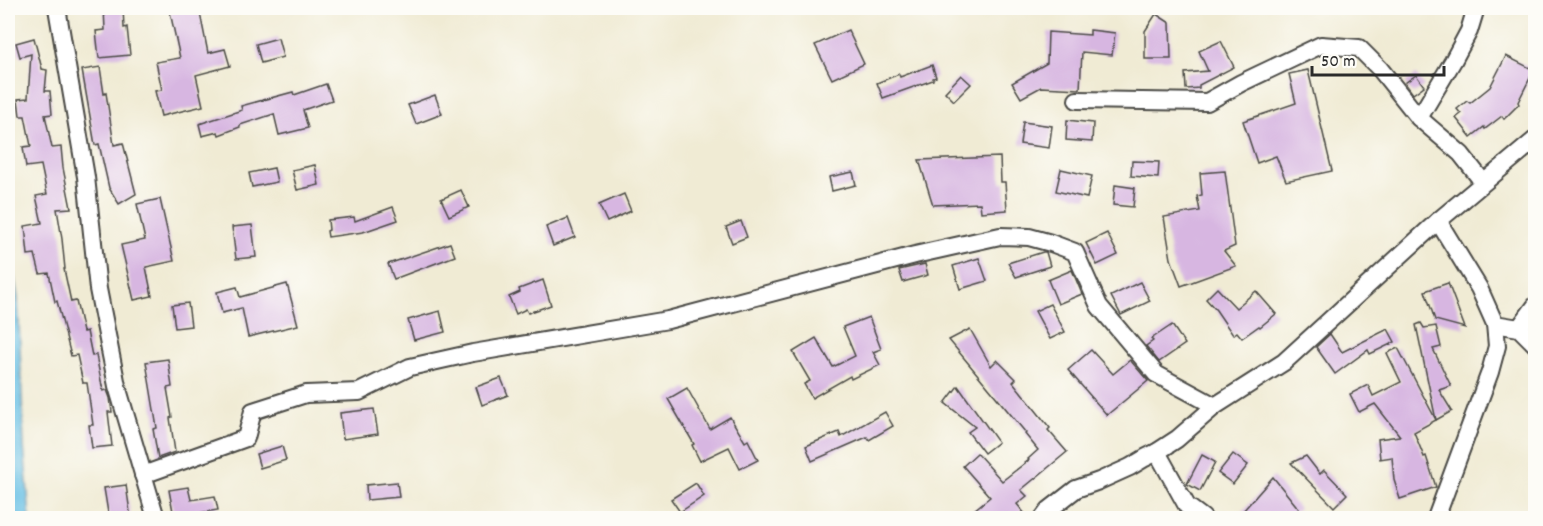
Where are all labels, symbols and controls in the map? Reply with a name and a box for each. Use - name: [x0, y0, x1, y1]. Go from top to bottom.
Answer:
- scale bar: [1312, 39, 1444, 77]
- text: 50 m: [1321, 50, 1356, 75]

